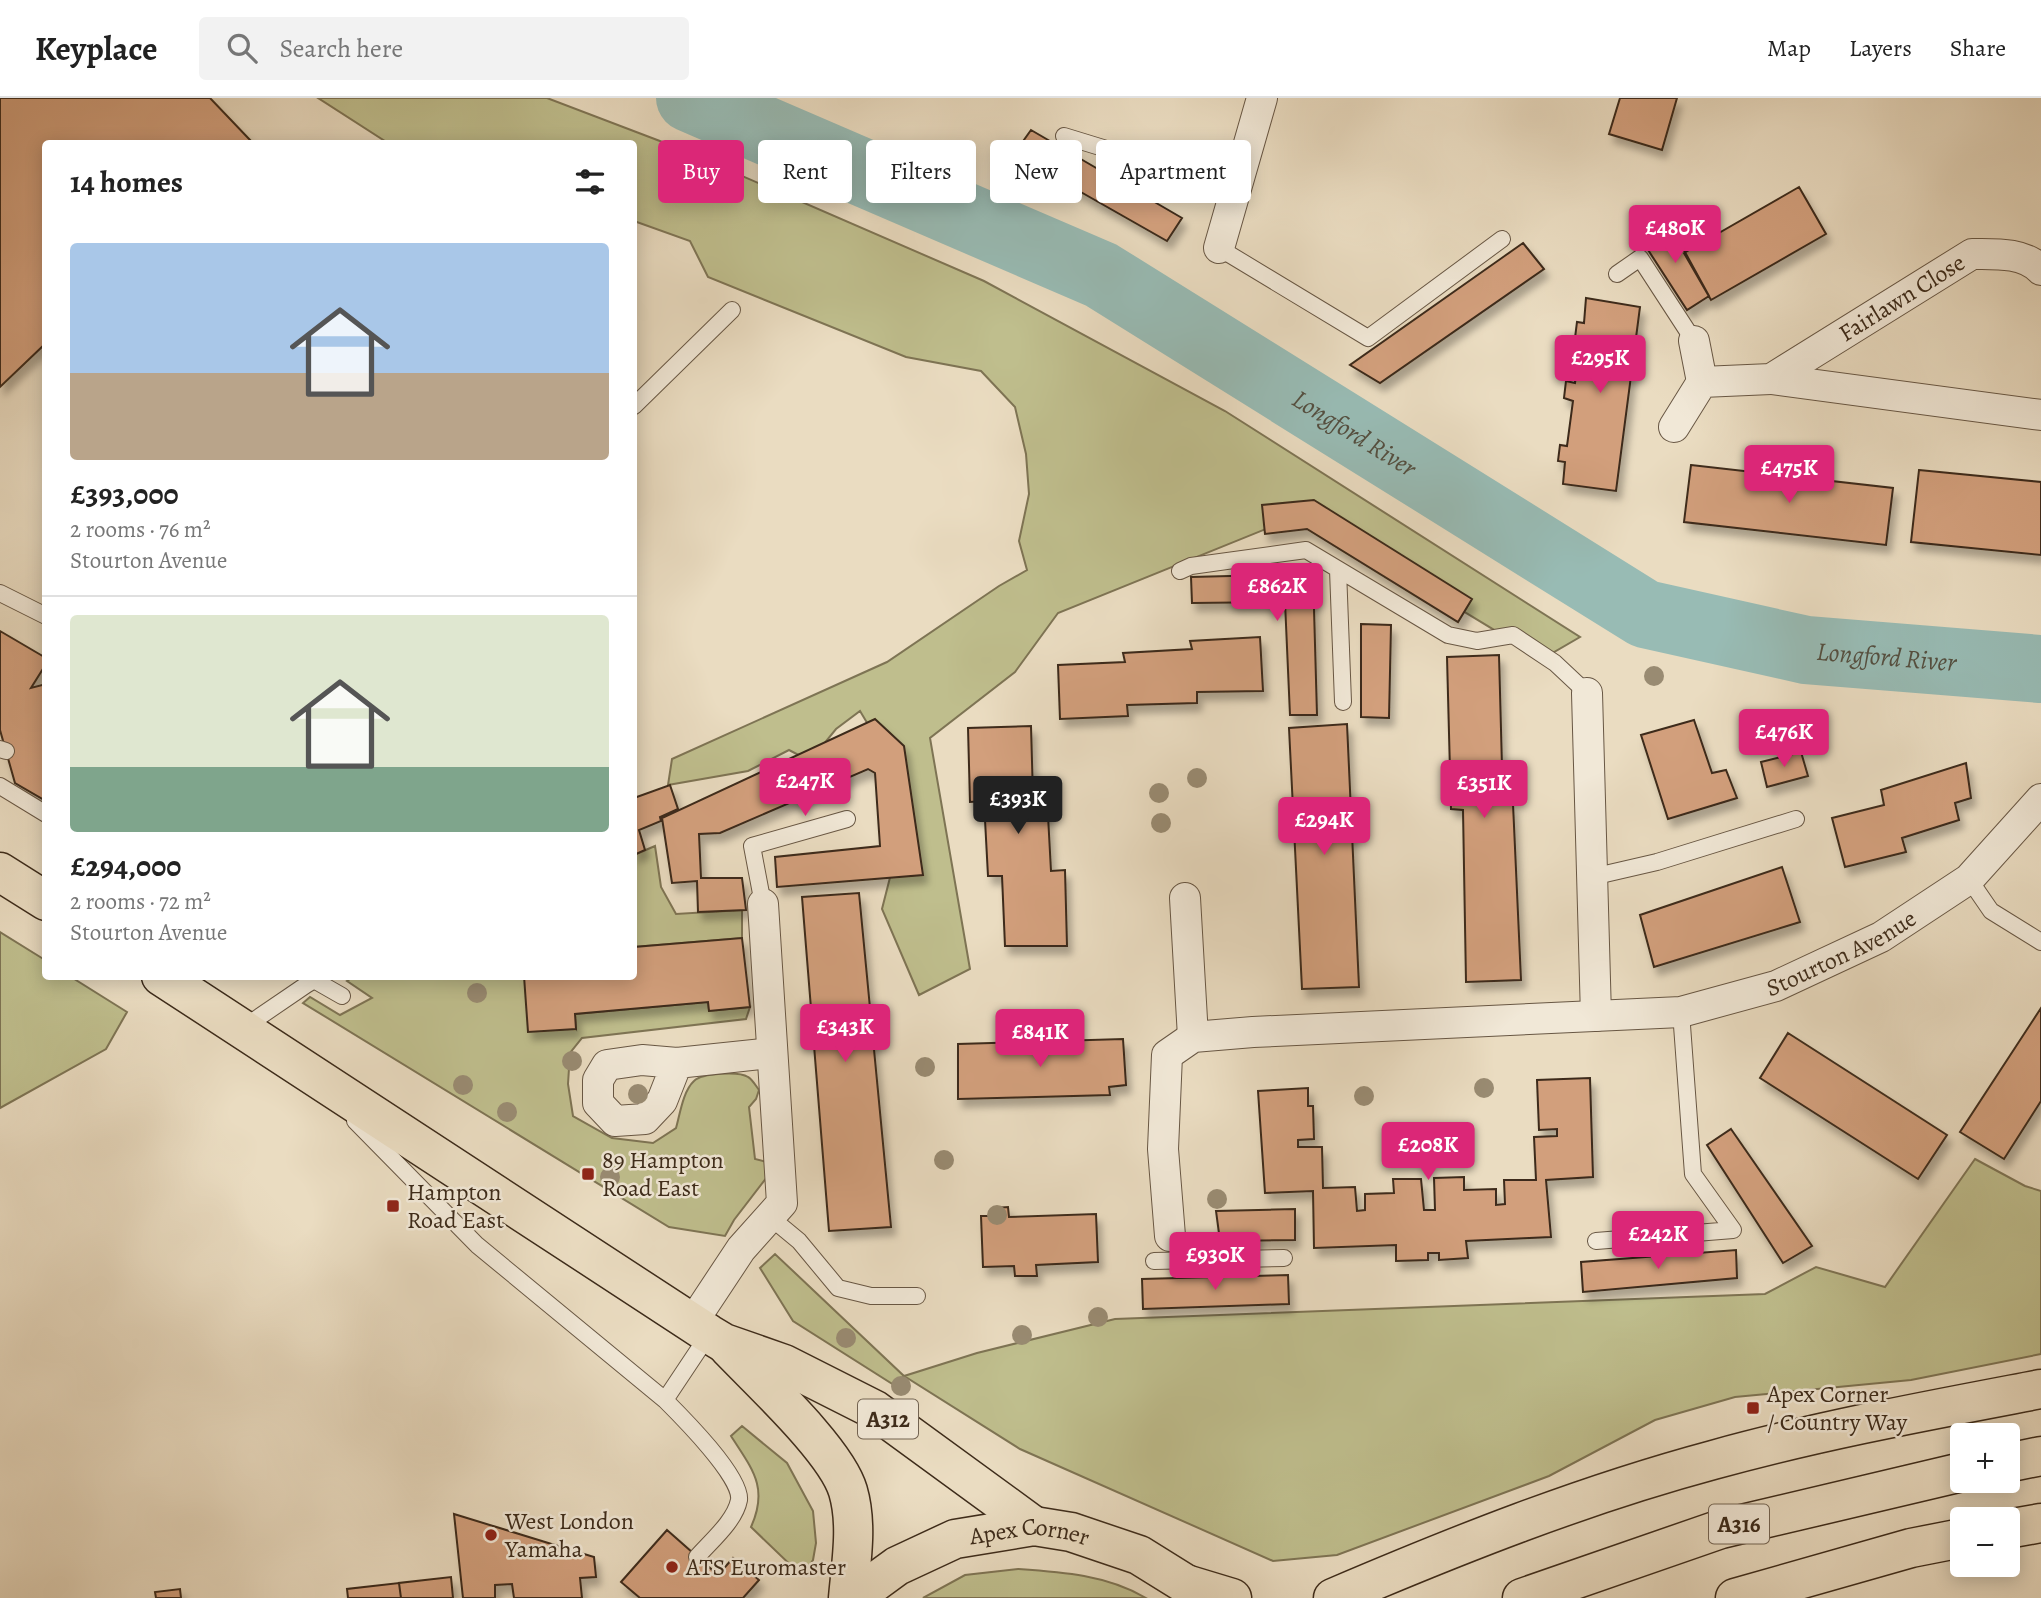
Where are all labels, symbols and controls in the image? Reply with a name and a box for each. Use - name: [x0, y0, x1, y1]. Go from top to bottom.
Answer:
- search box: [199, 17, 689, 80]
- text: Keyplace: [35, 26, 157, 71]
- icon: search: [223, 29, 261, 67]
- text: Search here: [279, 31, 403, 66]
- text: Map: [1767, 32, 1811, 64]
- text: Layers: [1849, 32, 1912, 64]
- text: Share: [1950, 32, 2006, 64]
- chip: Buy: [658, 140, 744, 203]
- chip: Rent: [758, 140, 852, 203]
- chip: Filters: [866, 140, 976, 203]
- chip: New: [990, 140, 1082, 203]
- chip: Apartment: [1096, 140, 1251, 203]
- text: 14 homes: [70, 162, 183, 202]
- icon: filters: [571, 163, 609, 201]
- pin: £480K: [1626, 206, 1724, 265]
- text: £480K: [1645, 212, 1705, 243]
- street label: Fairlawn Close: [1832, 246, 1971, 349]
- icon: home: [277, 289, 403, 415]
- pin: £295K: [1551, 336, 1649, 395]
- text: £295K: [1571, 342, 1629, 373]
- water label: Longford River: [1285, 381, 1424, 486]
- pin: £475K: [1740, 446, 1838, 505]
- text: £475K: [1760, 452, 1818, 483]
- text: £393,000: [70, 474, 179, 514]
- text: 2 rooms · 76 m²: [70, 514, 211, 545]
- text: Stourton Avenue: [70, 545, 227, 576]
- pin: £862K: [1228, 564, 1326, 623]
- text: £862K: [1247, 570, 1307, 601]
- water label: Longford River: [1815, 634, 1958, 680]
- icon: home: [277, 661, 403, 787]
- pin: £476K: [1735, 710, 1833, 769]
- text: £476K: [1755, 716, 1813, 747]
- pin: £247K: [756, 758, 854, 818]
- pin: £351K: [1435, 760, 1533, 820]
- text: £247K: [776, 765, 834, 796]
- text: £351K: [1457, 767, 1512, 798]
- pin: £393K: [969, 776, 1067, 836]
- text: £393K: [989, 783, 1047, 814]
- pin: £294K: [1275, 798, 1373, 857]
- text: £294K: [1294, 804, 1354, 835]
- text: £294,000: [70, 846, 181, 886]
- text: 2 rooms · 72 m²: [70, 886, 211, 917]
- street label: Stourton Avenue: [1763, 902, 1922, 1004]
- text: Stourton Avenue: [70, 917, 227, 948]
- pin: £343K: [796, 1004, 894, 1064]
- pin: £841K: [991, 1010, 1089, 1069]
- text: £343K: [816, 1011, 874, 1042]
- text: £841K: [1011, 1016, 1069, 1047]
- pin: £208K: [1379, 1122, 1477, 1182]
- text: £208K: [1398, 1129, 1458, 1160]
- place label: 89 Hampton Road East: [602, 1144, 724, 1204]
- marker: 89 Hampton Road East: [580, 1166, 596, 1182]
- place label: Hampton Road East: [407, 1176, 504, 1236]
- marker: Hampton Road East: [385, 1198, 401, 1214]
- pin: £242K: [1609, 1212, 1707, 1271]
- text: £242K: [1628, 1218, 1688, 1249]
- pin: £930K: [1166, 1232, 1264, 1292]
- text: £930K: [1185, 1239, 1245, 1270]
- place label: Apex Corner / Country Way: [1766, 1378, 1907, 1438]
- road number: A312: [858, 1400, 918, 1438]
- marker: Apex Corner / Country Way: [1745, 1400, 1761, 1416]
- map controls: [1950, 1423, 2020, 1577]
- button: +: [1950, 1423, 2020, 1493]
- road number: A316: [1709, 1504, 1769, 1544]
- place label: West London Yamaha: [504, 1505, 634, 1565]
- button: −: [1950, 1507, 2020, 1577]
- street label: Apex Corner: [966, 1510, 1094, 1553]
- marker: West London Yamaha: [483, 1527, 499, 1543]
- place label: ATS Euromaster: [685, 1551, 846, 1583]
- marker: ATS Euromaster: [664, 1559, 680, 1575]

